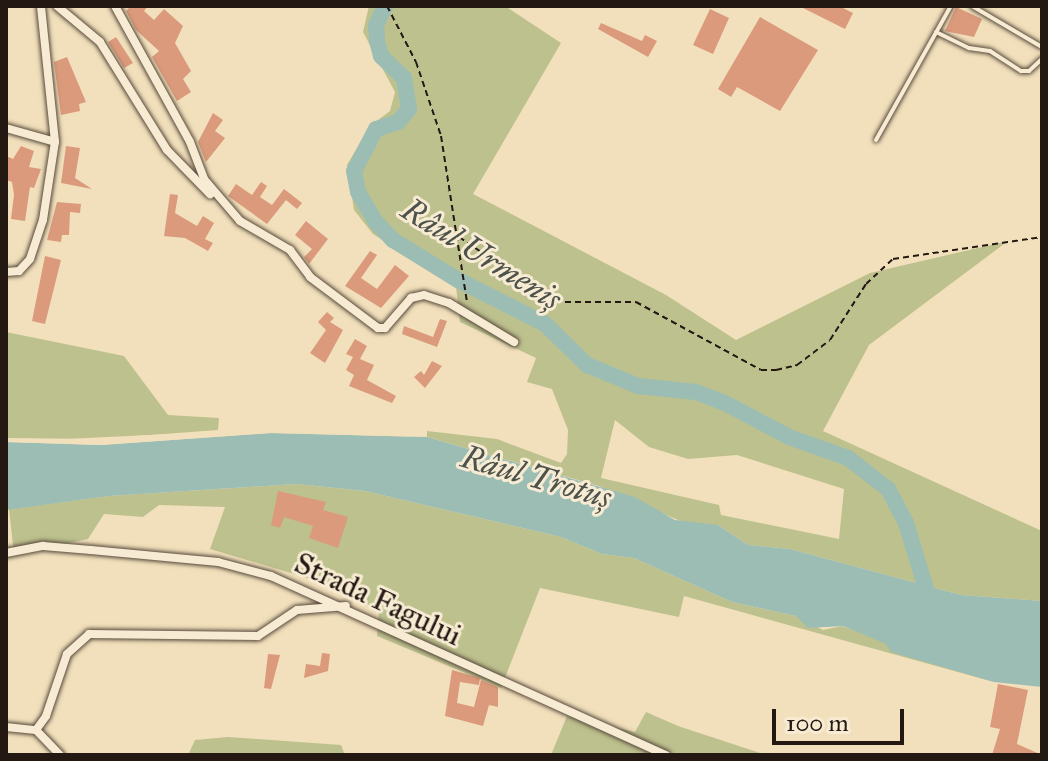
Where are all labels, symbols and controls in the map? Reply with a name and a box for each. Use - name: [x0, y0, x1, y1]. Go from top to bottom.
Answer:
- water label: Râul Urmeniș: [394, 191, 568, 319]
- water label: Râul Trotuș: [457, 438, 615, 518]
- street label: Strada Fagului: [289, 545, 467, 653]
- scale bar: [776, 693, 908, 743]
- text: 100 m: [786, 708, 849, 738]

